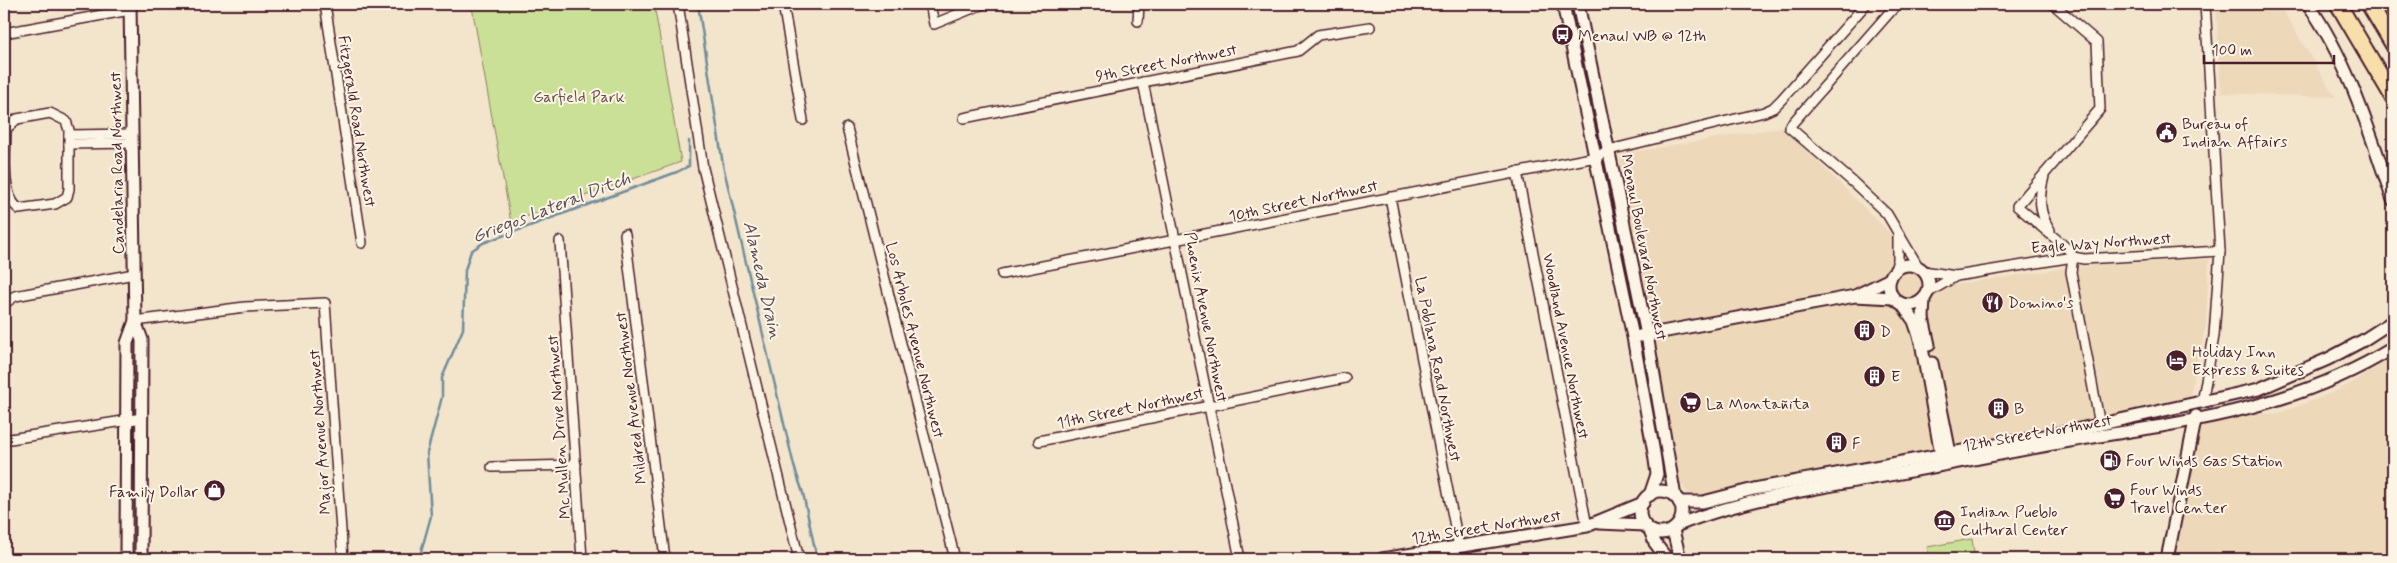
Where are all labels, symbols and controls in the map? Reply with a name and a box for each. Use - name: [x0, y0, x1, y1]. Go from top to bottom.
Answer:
- bus stop icon: Menaul WB @ 12th: [1550, 23, 1574, 47]
- place label: Menaul WB @ 12th: [1578, 26, 1706, 47]
- scale bar: [2204, 32, 2334, 64]
- street label: Fitzgerald Road Northwest: [333, 34, 380, 209]
- street label: 9th Street Northwest: [1094, 39, 1239, 87]
- text: 100 m: [2212, 41, 2252, 61]
- street label: Candelaria Road Northwest: [105, 71, 130, 255]
- park label: Garfield Park: [533, 87, 625, 108]
- place label: Bureau of Indian Affairs: [2182, 114, 2287, 153]
- public building icon: Bureau of Indian Affairs: [2154, 120, 2178, 144]
- street label: Menaul Boulevard Northwest: [1615, 152, 1672, 342]
- water label: Griegos Lateral Ditch: [469, 167, 635, 251]
- street label: 10th Street Northwest: [1227, 175, 1380, 228]
- water label: Alameda Drain: [737, 219, 787, 342]
- street label: Eagle Way Northwest: [2030, 228, 2172, 259]
- street label: Phoenix Avenue Northwest: [1179, 230, 1232, 404]
- street label: Los Arboles Avenue Northwest: [880, 240, 949, 440]
- street label: Woodland Avenue Northwest: [1537, 252, 1594, 441]
- street label: La Poblana Road Northwest: [1409, 275, 1466, 464]
- restaurant icon: Domino's: [1980, 290, 2004, 314]
- place label: Domino's: [2008, 293, 2074, 314]
- street label: Mildred Avenue Northwest: [610, 310, 653, 485]
- building icon: D: [1852, 319, 1876, 343]
- place label: D: [1880, 322, 1891, 343]
- street label: Mc Mullen Drive Northwest: [543, 334, 576, 520]
- place label: Holiday Inn Express & Suites: [2192, 342, 2304, 381]
- street label: Major Avenue Northwest: [304, 348, 337, 515]
- hotel icon: Holiday Inn Express & Suites: [2164, 348, 2188, 372]
- building icon: E: [1863, 364, 1887, 388]
- place label: E: [1891, 367, 1900, 388]
- street label: 11th Street Northwest: [1055, 383, 1206, 434]
- supermarket icon: La Montañita: [1678, 391, 1702, 415]
- place label: La Montañita: [1706, 394, 1810, 415]
- building icon: B: [1986, 396, 2010, 420]
- place label: B: [2014, 399, 2024, 420]
- street label: 12th Street Northwest: [1961, 410, 2114, 457]
- building icon: F: [1824, 431, 1848, 455]
- place label: F: [1852, 434, 1861, 455]
- fuel station icon: Four Winds Gas Station: [2098, 448, 2122, 472]
- place label: Four Winds Gas Station: [2126, 451, 2283, 472]
- shop icon: Family Dollar: [202, 479, 226, 503]
- place label: Four Winds Travel Center: [2130, 480, 2227, 519]
- place label: Family Dollar: [109, 482, 198, 503]
- supermarket icon: Four Winds Travel Center: [2102, 486, 2126, 510]
- place label: Indian Pueblo Cultural Center: [1960, 502, 2068, 541]
- street label: 12th Street Northwest: [1410, 505, 1563, 550]
- museum icon: Indian Pueblo Cultural Center: [1932, 508, 1956, 532]

